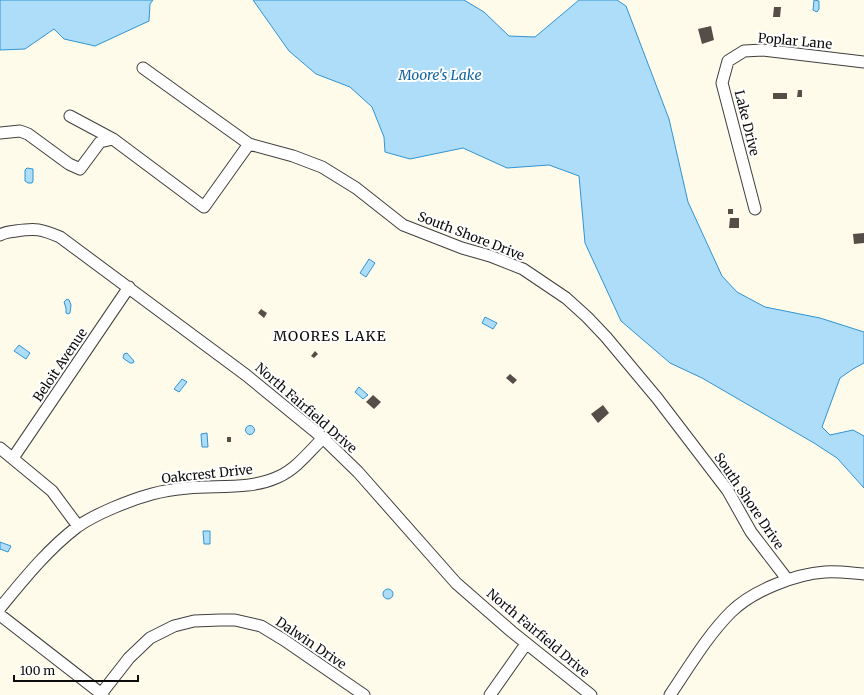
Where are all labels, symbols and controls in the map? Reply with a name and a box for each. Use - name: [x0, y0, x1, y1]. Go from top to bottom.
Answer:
- street label: Poplar Lane: [757, 29, 833, 53]
- water label: Moore's Lake: [397, 66, 482, 84]
- street label: Lake Drive: [731, 88, 763, 158]
- street label: South Shore Drive: [415, 208, 527, 264]
- street label: Beloit Avenue: [29, 325, 91, 405]
- district label: MOORES LAKE: [273, 327, 387, 345]
- street label: North Fairfield Drive: [252, 359, 360, 457]
- street label: South Shore Drive: [710, 449, 788, 553]
- street label: Oakcrest Drive: [161, 461, 254, 487]
- street label: North Fairfield Drive: [483, 585, 593, 681]
- street label: Dalwin Drive: [272, 613, 350, 673]
- scale bar: [14, 657, 138, 683]
- text: 100 m: [20, 663, 55, 678]

